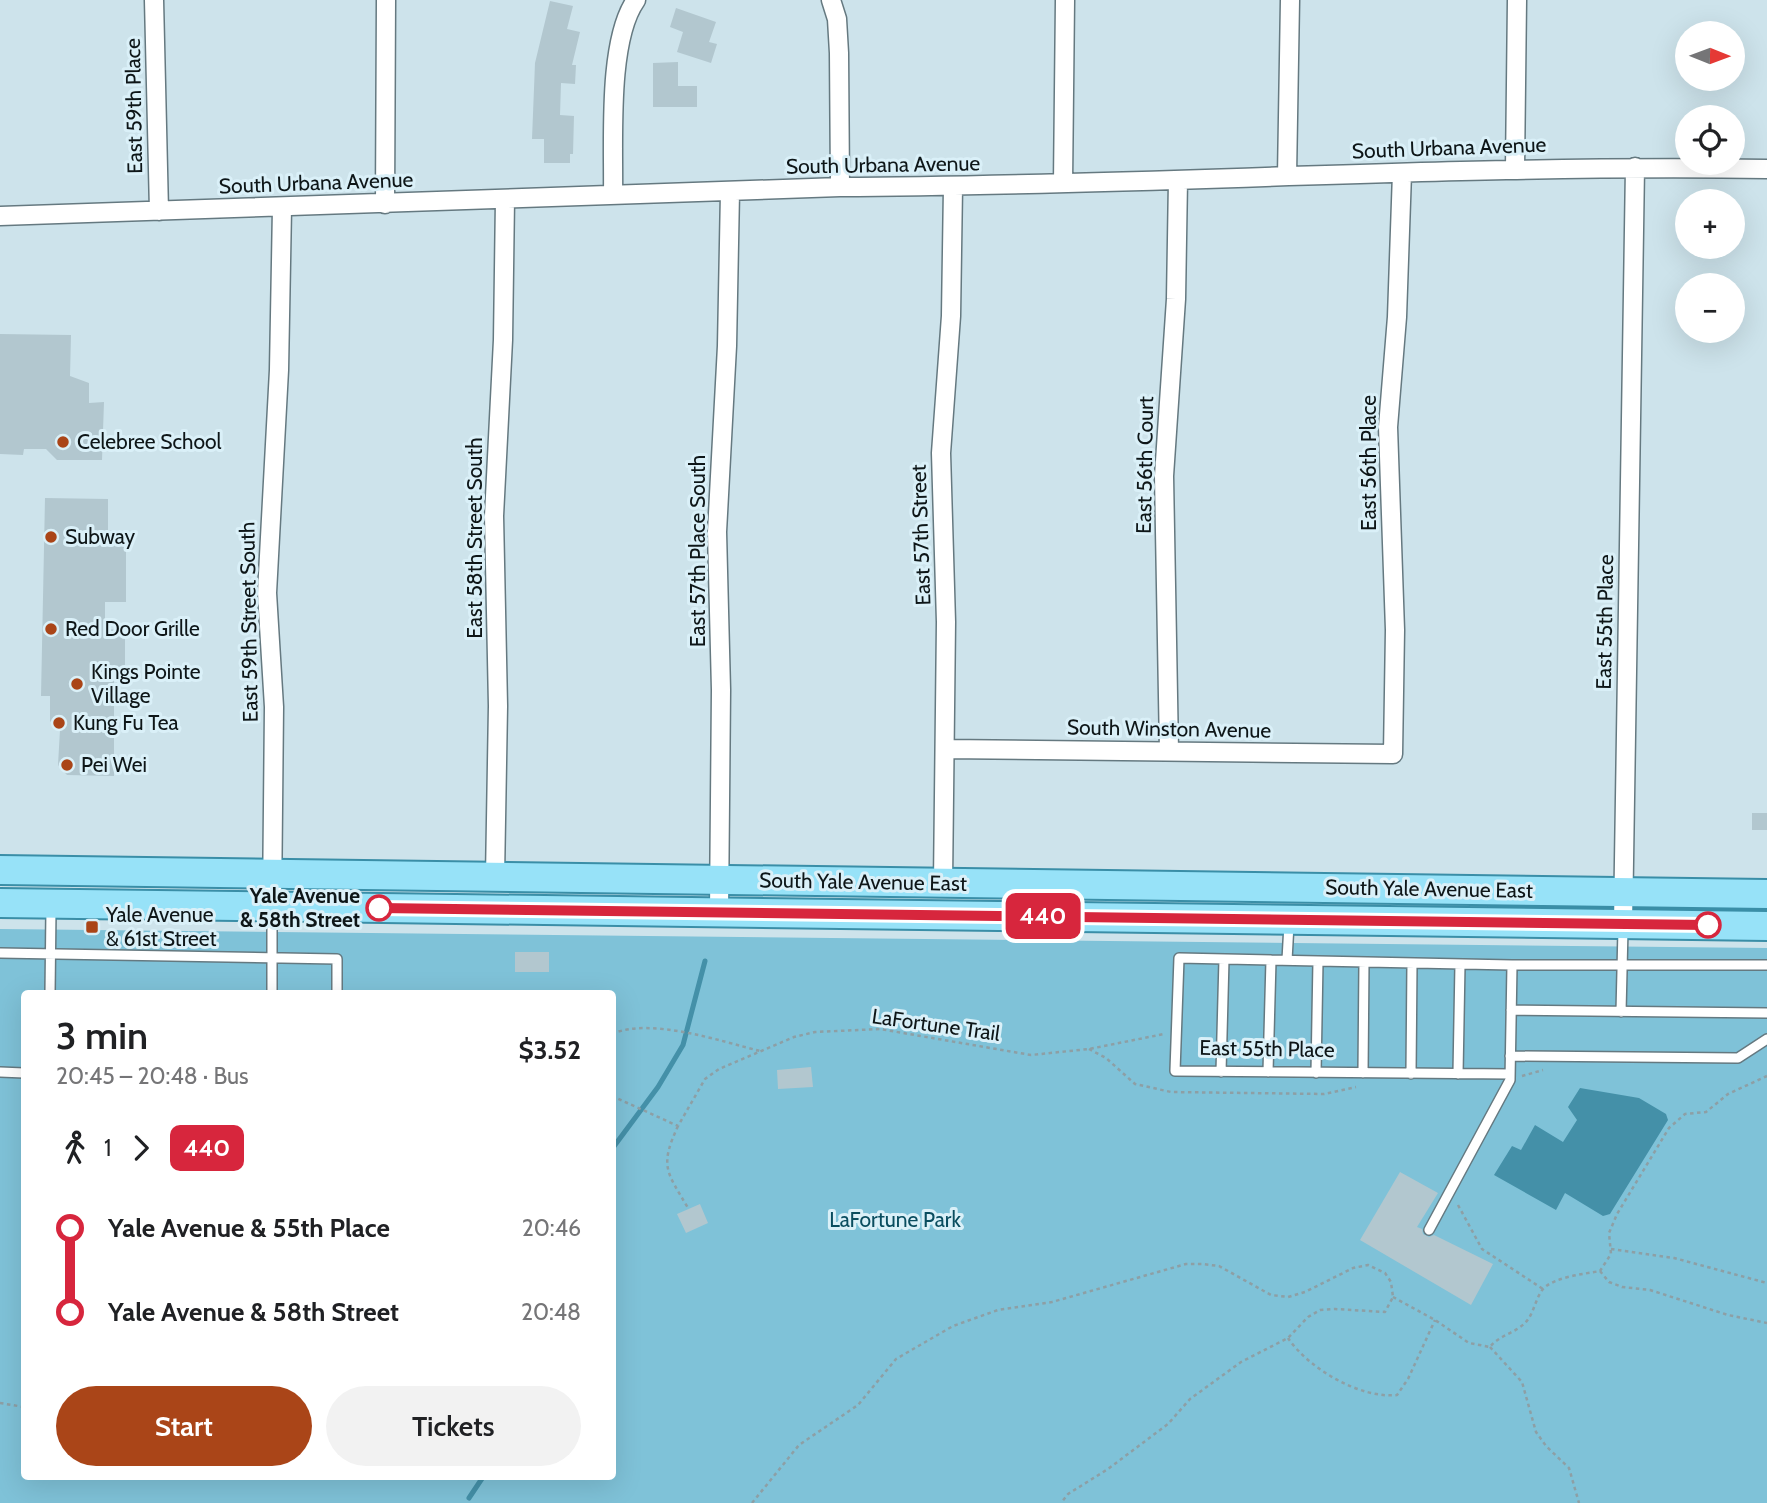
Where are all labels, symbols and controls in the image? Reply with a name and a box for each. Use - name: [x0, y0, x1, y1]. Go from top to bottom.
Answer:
- north arrow: [1675, 21, 1745, 91]
- map controls: [1675, 21, 1745, 343]
- street label: East 59th Place: [120, 38, 147, 174]
- button: locate: [1675, 105, 1745, 175]
- street label: South Urbana Avenue: [1351, 132, 1547, 163]
- street label: South Urbana Avenue: [786, 150, 981, 179]
- street label: South Urbana Avenue: [218, 167, 414, 198]
- button: +: [1675, 189, 1745, 259]
- button: −: [1675, 273, 1745, 343]
- street label: East 56th Place: [1356, 395, 1381, 531]
- street label: East 56th Court: [1131, 396, 1158, 534]
- place label: Celebree School: [77, 429, 222, 454]
- marker: Celebree School: [55, 434, 71, 450]
- street label: East 58th Street South: [462, 437, 487, 639]
- street label: East 57th Place South: [685, 455, 710, 647]
- street label: East 57th Street: [906, 464, 935, 606]
- street label: East 59th Street South: [234, 521, 263, 723]
- place label: Subway: [65, 524, 135, 549]
- marker: Subway: [43, 529, 59, 545]
- street label: East 55th Place: [1591, 554, 1618, 690]
- place label: Red Door Grille: [65, 616, 200, 641]
- marker: Red Door Grille: [43, 621, 59, 637]
- place label: Kings Pointe Village: [91, 659, 201, 708]
- marker: Kings Pointe Village: [69, 676, 85, 692]
- place label: Kung Fu Tea: [73, 710, 179, 735]
- street label: South Winston Avenue: [1067, 714, 1272, 743]
- marker: Kung Fu Tea: [51, 715, 67, 731]
- place label: Pei Wei: [81, 752, 147, 777]
- marker: Pei Wei: [59, 757, 75, 773]
- street label: South Yale Avenue East: [759, 867, 967, 896]
- street label: South Yale Avenue East: [1325, 874, 1533, 903]
- place label: Yale Avenue & 58th Street: [240, 883, 360, 932]
- line badge: 440: [1003, 893, 1083, 939]
- marker: Yale Avenue & 58th Street: [366, 895, 392, 921]
- text: 440: [1020, 901, 1066, 930]
- place label: Yale Avenue & 61st Street: [105, 902, 217, 951]
- unlabelled marker: [1695, 912, 1721, 938]
- marker: Yale Avenue & 61st Street: [84, 919, 100, 935]
- street label: LaFortune Trail: [870, 1003, 1002, 1046]
- text: 3 min: [56, 1012, 148, 1059]
- text: $3.52: [518, 1034, 581, 1066]
- street label: East 55th Place: [1199, 1035, 1335, 1062]
- text: 20:45 – 20:48 · Bus: [56, 1062, 249, 1090]
- icon: walk: [56, 1129, 94, 1167]
- icon: forward: [122, 1129, 160, 1167]
- text: 440: [184, 1133, 230, 1162]
- text: 1: [104, 1134, 112, 1162]
- park label: LaFortune Park: [829, 1207, 961, 1232]
- text: Yale Avenue & 55th Place: [108, 1212, 390, 1244]
- text: 20:46: [522, 1214, 581, 1242]
- text: Yale Avenue & 58th Street: [108, 1296, 399, 1328]
- text: 20:48: [521, 1298, 581, 1326]
- button: Start: [56, 1386, 312, 1466]
- button: Tickets: [326, 1386, 581, 1466]

